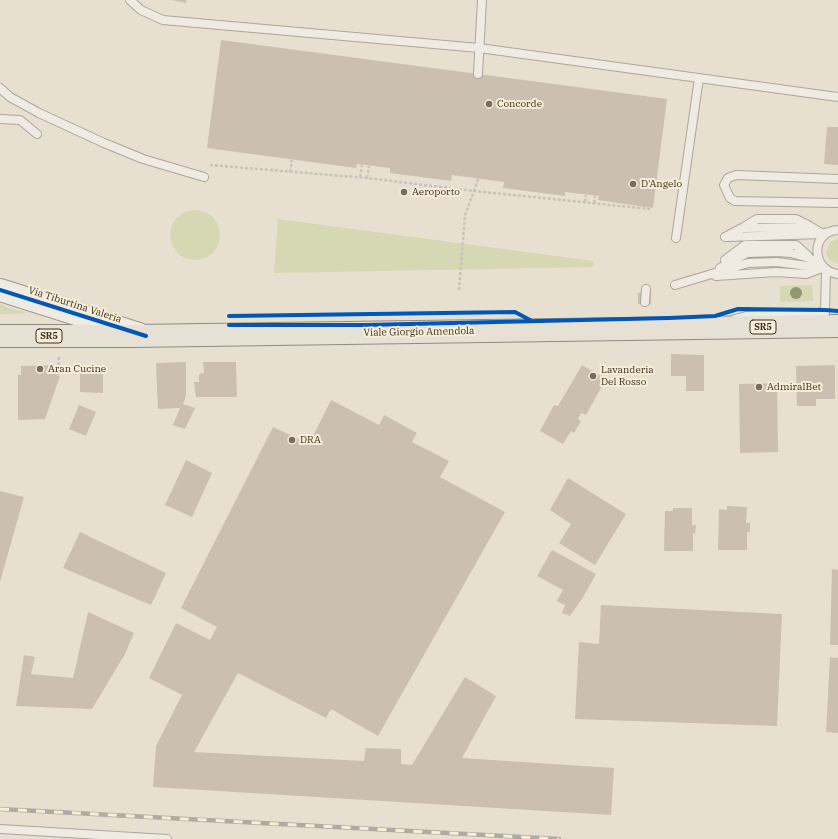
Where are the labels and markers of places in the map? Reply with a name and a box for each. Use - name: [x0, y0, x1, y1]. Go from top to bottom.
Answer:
- place label: Concorde: [497, 98, 542, 110]
- marker: Concorde: [484, 99, 494, 109]
- place label: D'Angelo: [641, 178, 682, 190]
- marker: D'Angelo: [628, 179, 638, 189]
- place label: Aeroporto: [412, 186, 460, 198]
- marker: Aeroporto: [399, 187, 409, 197]
- place label: Aran Cucine: [48, 363, 106, 375]
- marker: Aran Cucine: [35, 364, 45, 374]
- place label: Lavanderia Del Rosso: [601, 364, 654, 388]
- marker: Lavanderia Del Rosso: [588, 371, 598, 381]
- place label: AdmiralBet: [767, 381, 821, 393]
- marker: AdmiralBet: [754, 382, 764, 392]
- place label: DRA: [300, 434, 321, 446]
- marker: DRA: [287, 435, 297, 445]

